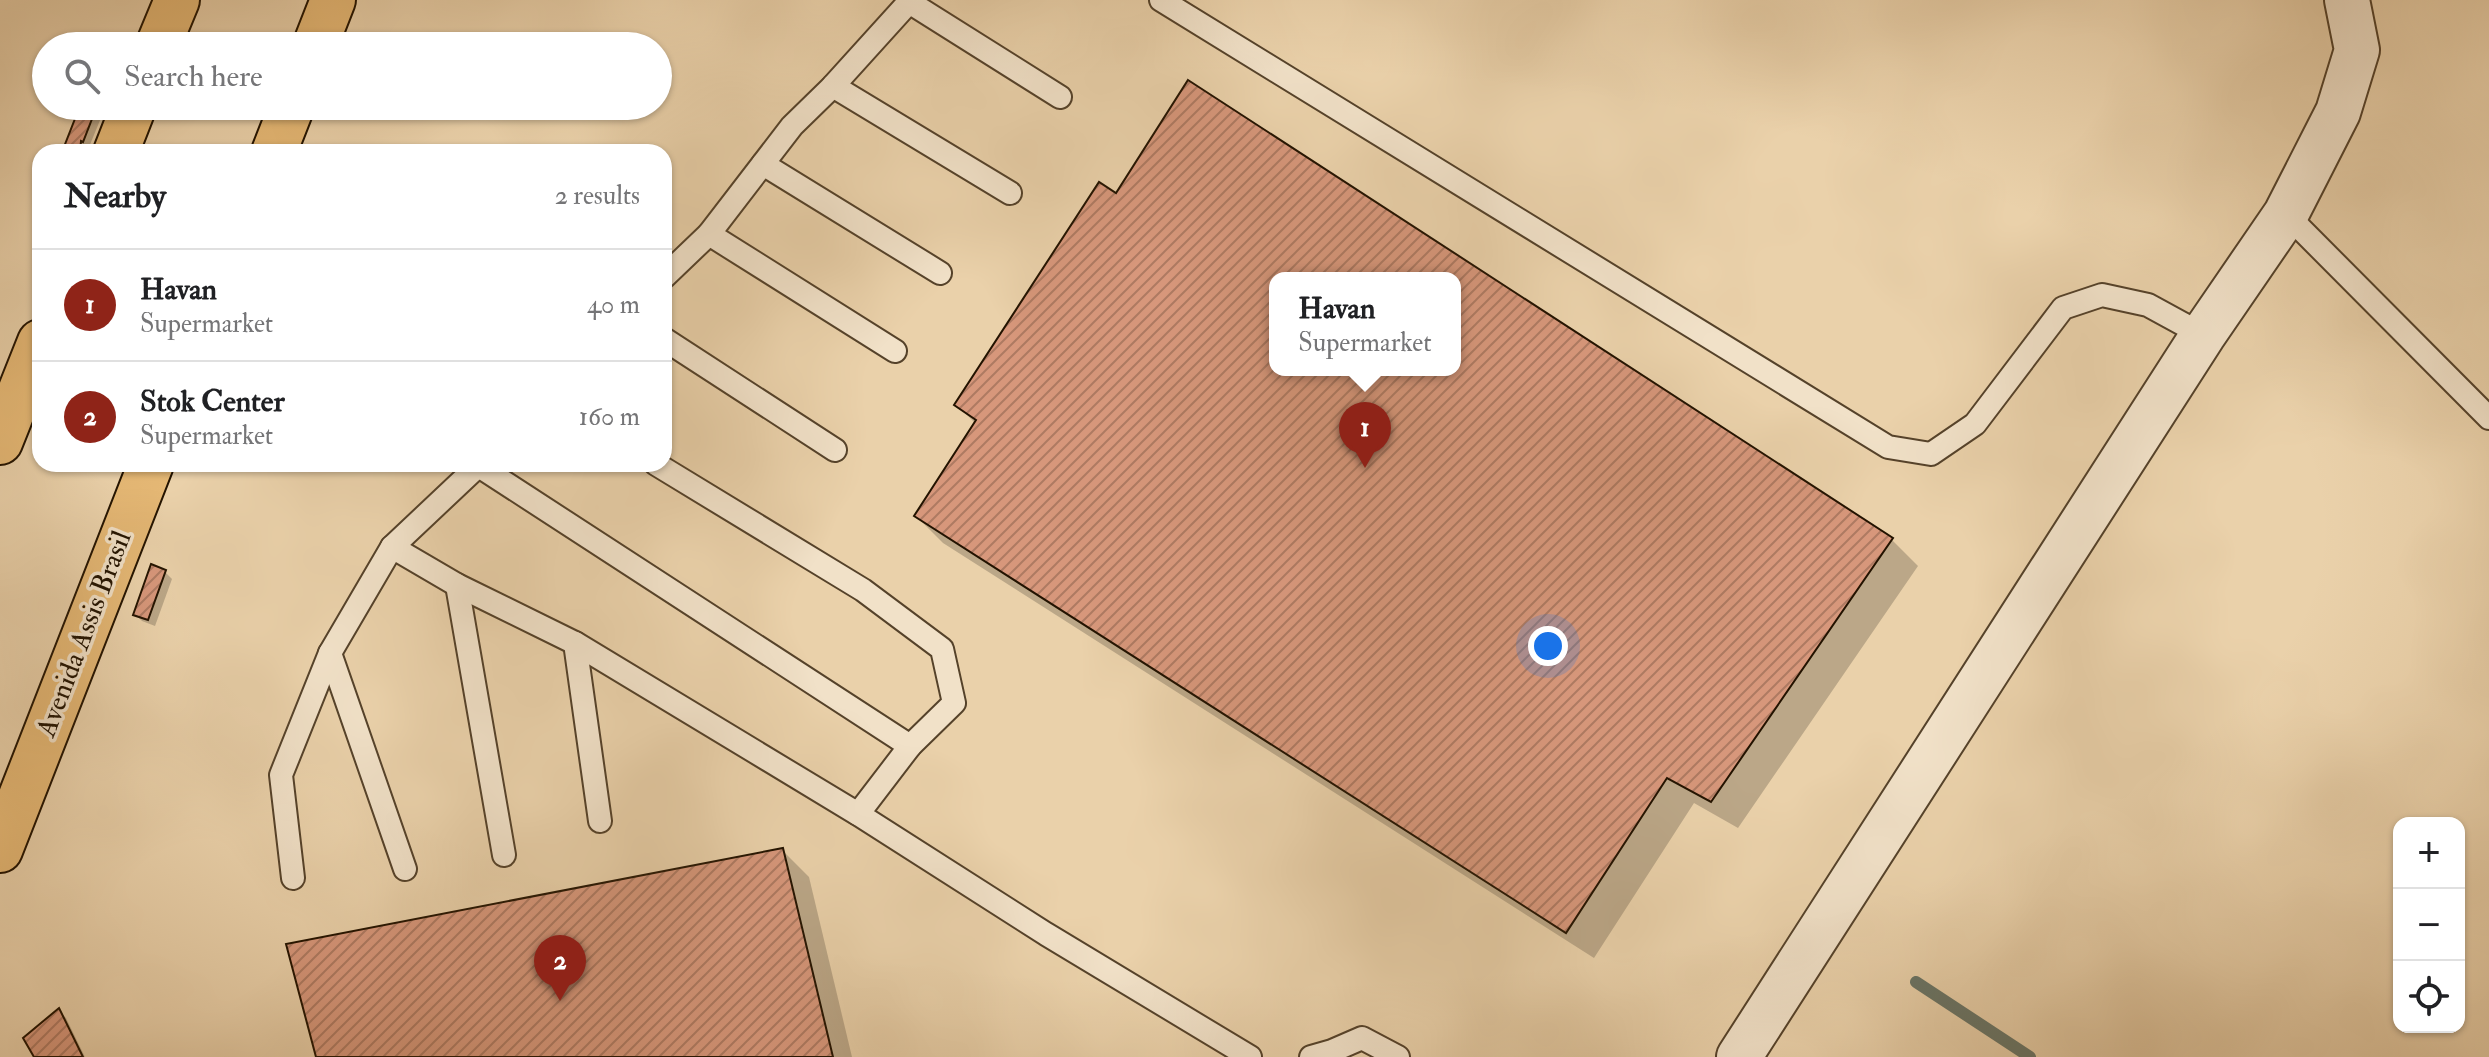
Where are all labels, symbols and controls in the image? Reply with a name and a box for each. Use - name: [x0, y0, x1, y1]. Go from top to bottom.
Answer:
- search box: [32, 32, 672, 120]
- icon: search: [60, 54, 104, 98]
- text: Search here: [124, 58, 263, 95]
- text: Nearby: [64, 175, 166, 218]
- text: 2 results: [555, 180, 640, 212]
- text: Havan: [140, 271, 217, 308]
- popup: [1269, 272, 1461, 376]
- text: 1: [85, 289, 95, 321]
- text: 40 m: [587, 289, 640, 321]
- text: Havan: [1298, 290, 1375, 327]
- text: Supermarket: [140, 308, 273, 340]
- text: Supermarket: [1298, 327, 1432, 359]
- text: Stok Center: [140, 383, 285, 420]
- text: 2: [83, 401, 97, 433]
- text: 160 m: [579, 401, 640, 433]
- pin: 1: [1339, 402, 1391, 468]
- text: Supermarket: [140, 420, 273, 452]
- street label: Avenida Assis Brasil: [28, 526, 139, 743]
- your location: [1528, 626, 1568, 666]
- map controls: [2393, 817, 2465, 1033]
- button: +: [2393, 817, 2465, 889]
- button: −: [2393, 889, 2465, 961]
- pin: 2: [534, 935, 586, 1001]
- button: locate: [2393, 961, 2465, 1033]

